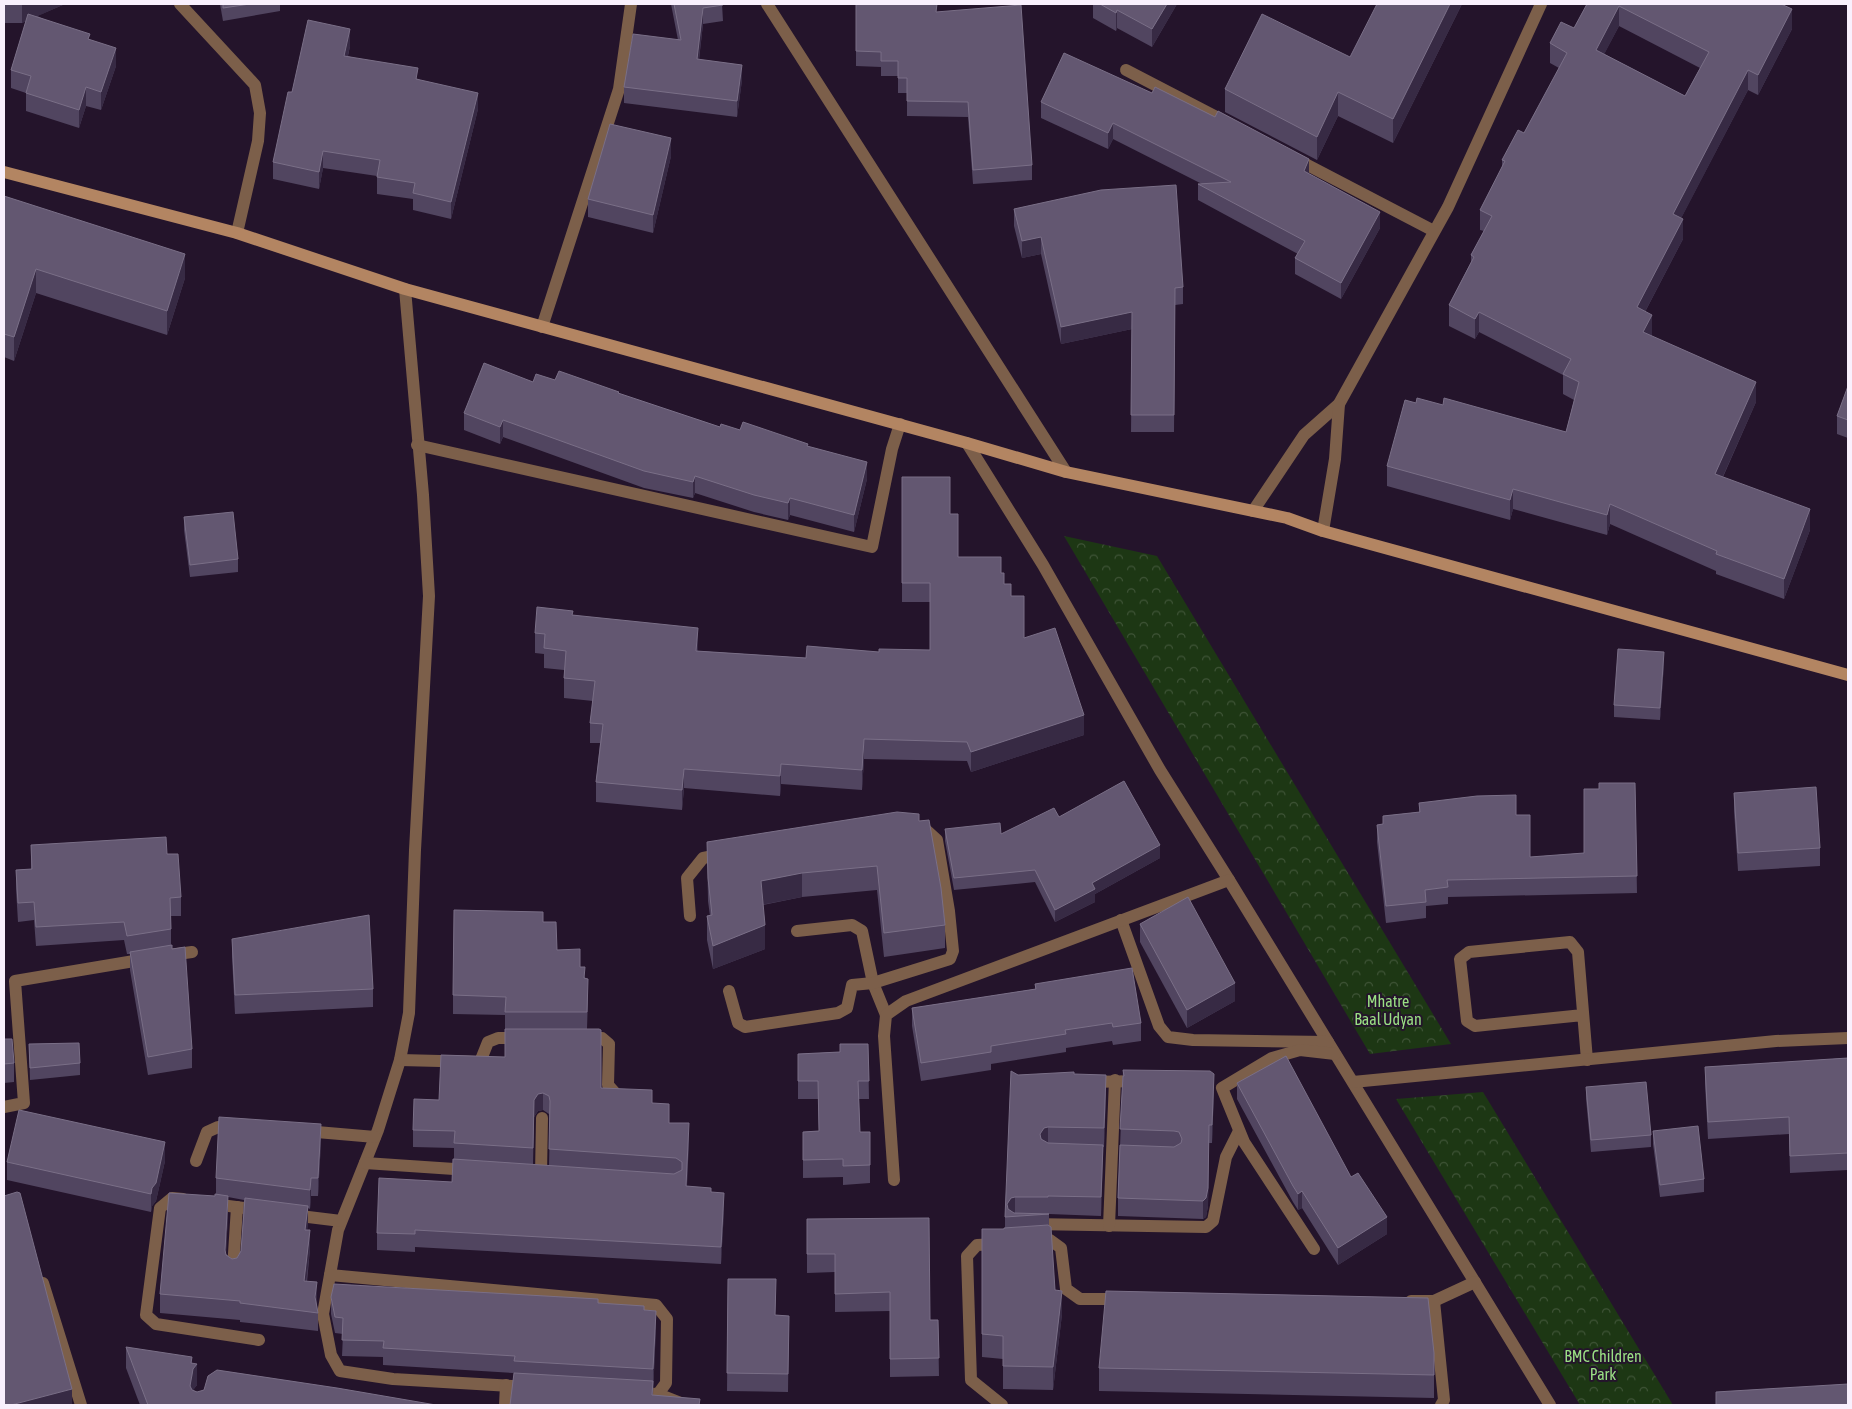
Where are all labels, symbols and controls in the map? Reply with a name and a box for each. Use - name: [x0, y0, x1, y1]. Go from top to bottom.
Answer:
- park label: Mhatre Baal Udyan: [1354, 992, 1422, 1029]
- park label: BMC Children Park: [1564, 1347, 1642, 1383]

